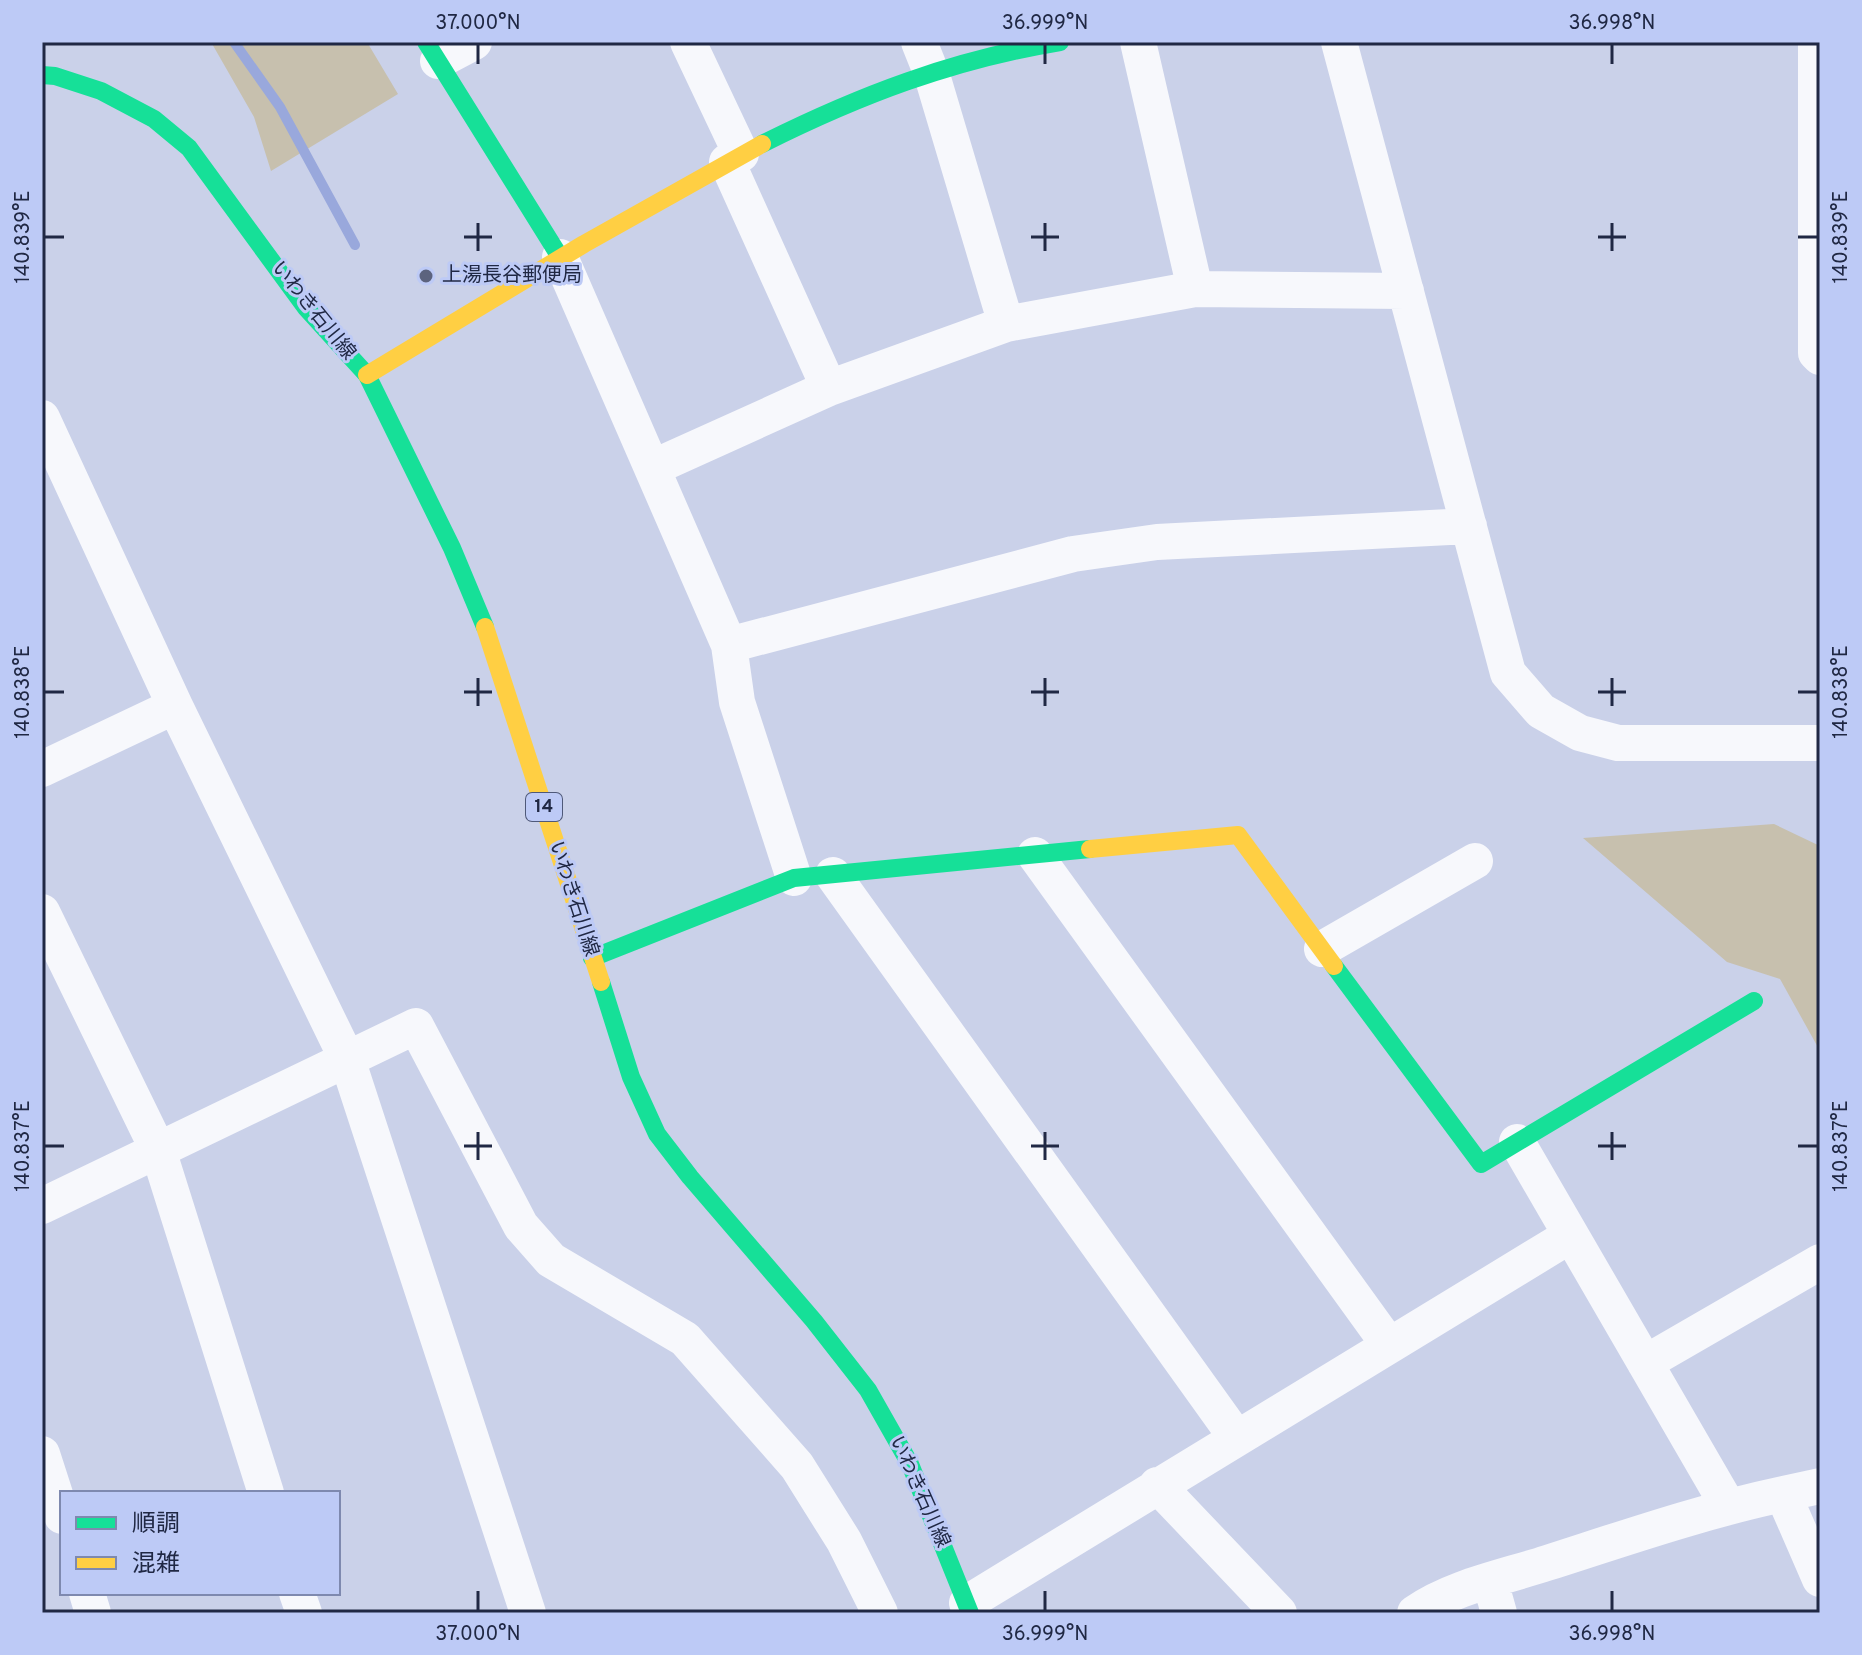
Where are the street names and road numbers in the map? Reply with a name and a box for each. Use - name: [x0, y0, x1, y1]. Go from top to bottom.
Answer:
- street label: いわき石川線: [265, 256, 361, 366]
- road number: 14: [526, 793, 562, 821]
- street label: いわき石川線: [542, 838, 604, 960]
- street label: いわき石川線: [883, 1432, 955, 1552]

